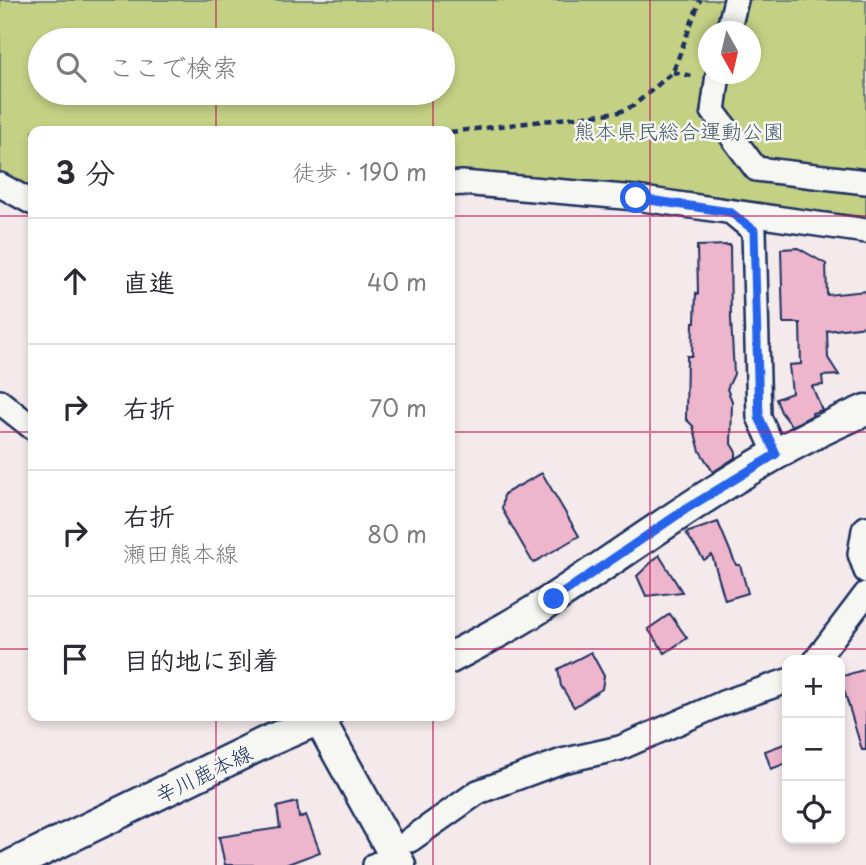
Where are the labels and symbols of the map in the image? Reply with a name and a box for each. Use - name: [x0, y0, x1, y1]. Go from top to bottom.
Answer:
- north arrow: [698, 21, 761, 84]
- park label: 熊本県民総合運動公園: [574, 114, 784, 146]
- route start: [620, 182, 651, 213]
- route end: [538, 583, 569, 614]
- street label: 辛川鹿本線: [149, 736, 257, 810]

